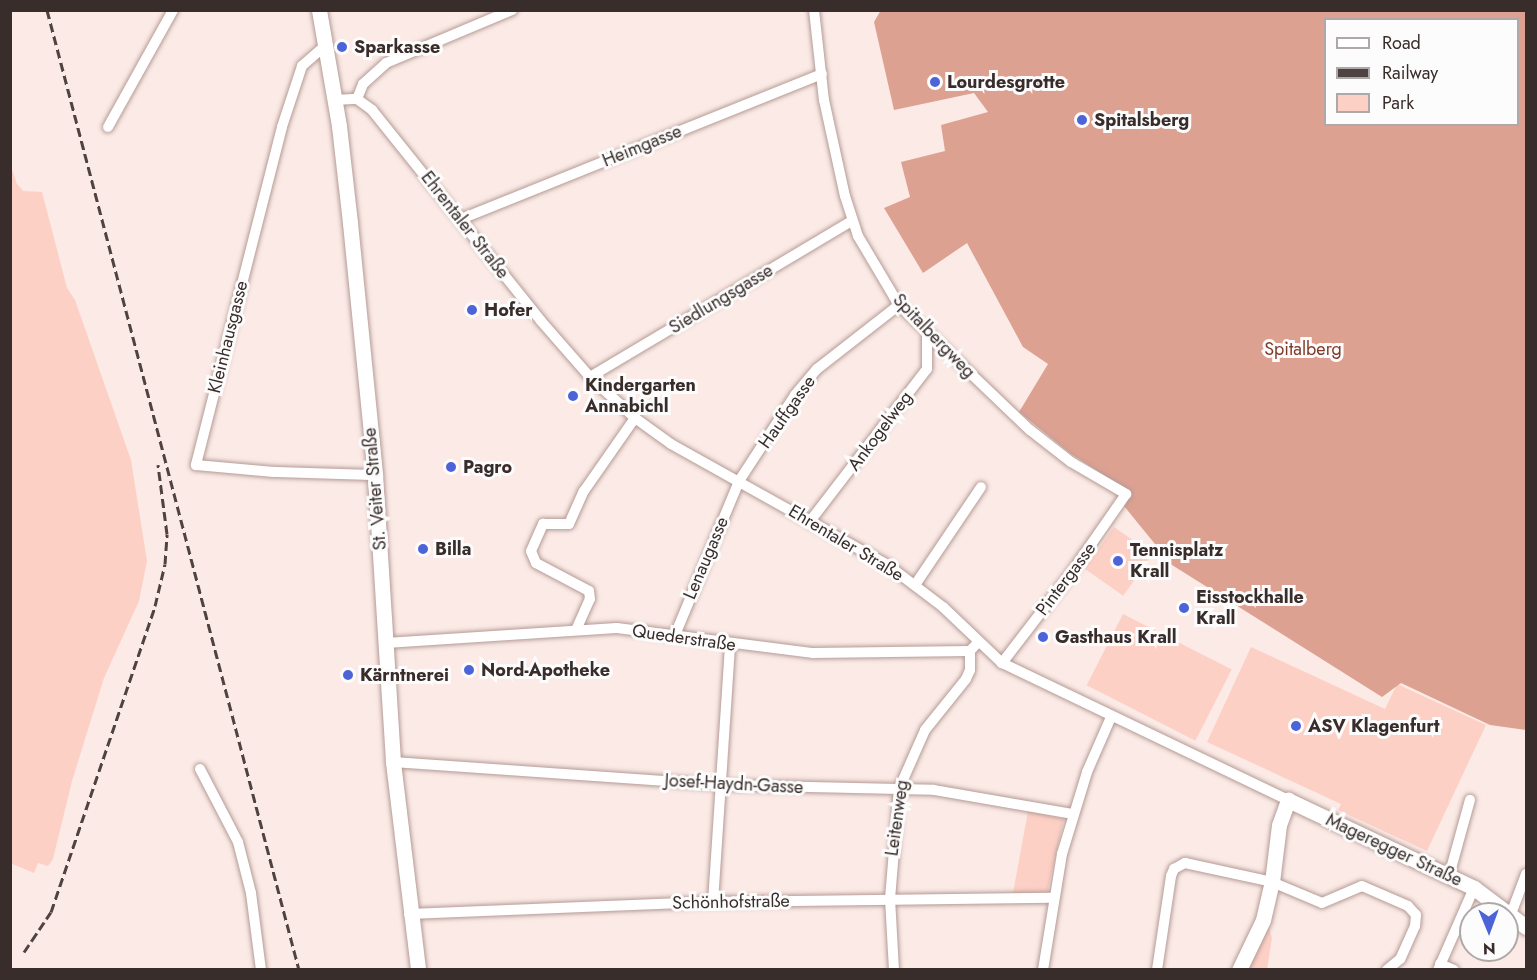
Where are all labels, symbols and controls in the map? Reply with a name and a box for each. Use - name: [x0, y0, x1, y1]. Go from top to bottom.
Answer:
- legend: [1324, 18, 1519, 126]
- text: Road: [1382, 30, 1421, 56]
- place label: Sparkasse: [354, 36, 440, 58]
- marker: Sparkasse: [335, 40, 349, 54]
- text: Railway: [1382, 60, 1438, 86]
- place label: Lourdesgrotte: [947, 71, 1065, 93]
- marker: Lourdesgrotte: [928, 75, 942, 89]
- text: Park: [1382, 90, 1414, 116]
- place label: Spitalsberg: [1094, 109, 1189, 131]
- marker: Spitalsberg: [1075, 113, 1089, 127]
- street label: Heimgasse: [599, 120, 685, 172]
- street label: Ehrentaler Straße: [416, 167, 514, 283]
- street label: Siedlungsgasse: [665, 260, 777, 338]
- street label: Kleinhausgasse: [204, 278, 252, 396]
- street label: Spitalbergweg: [888, 289, 980, 383]
- place label: Hofer: [484, 299, 533, 321]
- marker: Hofer: [465, 303, 479, 317]
- park label: Spitalberg: [1264, 338, 1342, 360]
- street label: Hauffgasse: [754, 371, 820, 453]
- place label: Kindergarten Annabichl: [585, 375, 696, 418]
- street label: Ankogelweg: [843, 387, 917, 475]
- marker: Kindergarten Annabichl: [566, 389, 580, 403]
- street label: St. Veiter Straße: [359, 427, 391, 551]
- place label: Pagro: [463, 456, 512, 478]
- marker: Pagro: [444, 460, 458, 474]
- street label: Ehrentaler Straße: [785, 500, 907, 586]
- street label: Lenaugasse: [679, 513, 733, 603]
- place label: Billa: [435, 538, 471, 560]
- street label: Pintergasse: [1031, 538, 1101, 620]
- place label: Tennisplatz Krall: [1130, 540, 1223, 582]
- marker: Billa: [416, 542, 430, 556]
- marker: Tennisplatz Krall: [1111, 554, 1125, 568]
- place label: Eisstockhalle Krall: [1196, 587, 1304, 630]
- marker: Eisstockhalle Krall: [1177, 601, 1191, 615]
- street label: Quederstraße: [631, 620, 737, 656]
- place label: Gasthaus Krall: [1055, 626, 1177, 648]
- marker: Gasthaus Krall: [1036, 630, 1050, 644]
- place label: Nord-Apotheke: [481, 659, 610, 681]
- marker: Nord-Apotheke: [462, 663, 476, 677]
- place label: Kärntnerei: [360, 664, 449, 686]
- marker: Kärntnerei: [341, 668, 355, 682]
- place label: ASV Klagenfurt: [1308, 715, 1440, 737]
- marker: ASV Klagenfurt: [1289, 719, 1303, 733]
- street label: Josef-Haydn-Gasse: [664, 770, 804, 798]
- street label: Leitenweg: [881, 779, 913, 857]
- street label: Mageregger Straße: [1322, 809, 1466, 891]
- street label: Schönhofstraße: [672, 890, 790, 914]
- north arrow: [1459, 902, 1519, 962]
- text: N: [1483, 937, 1496, 960]

